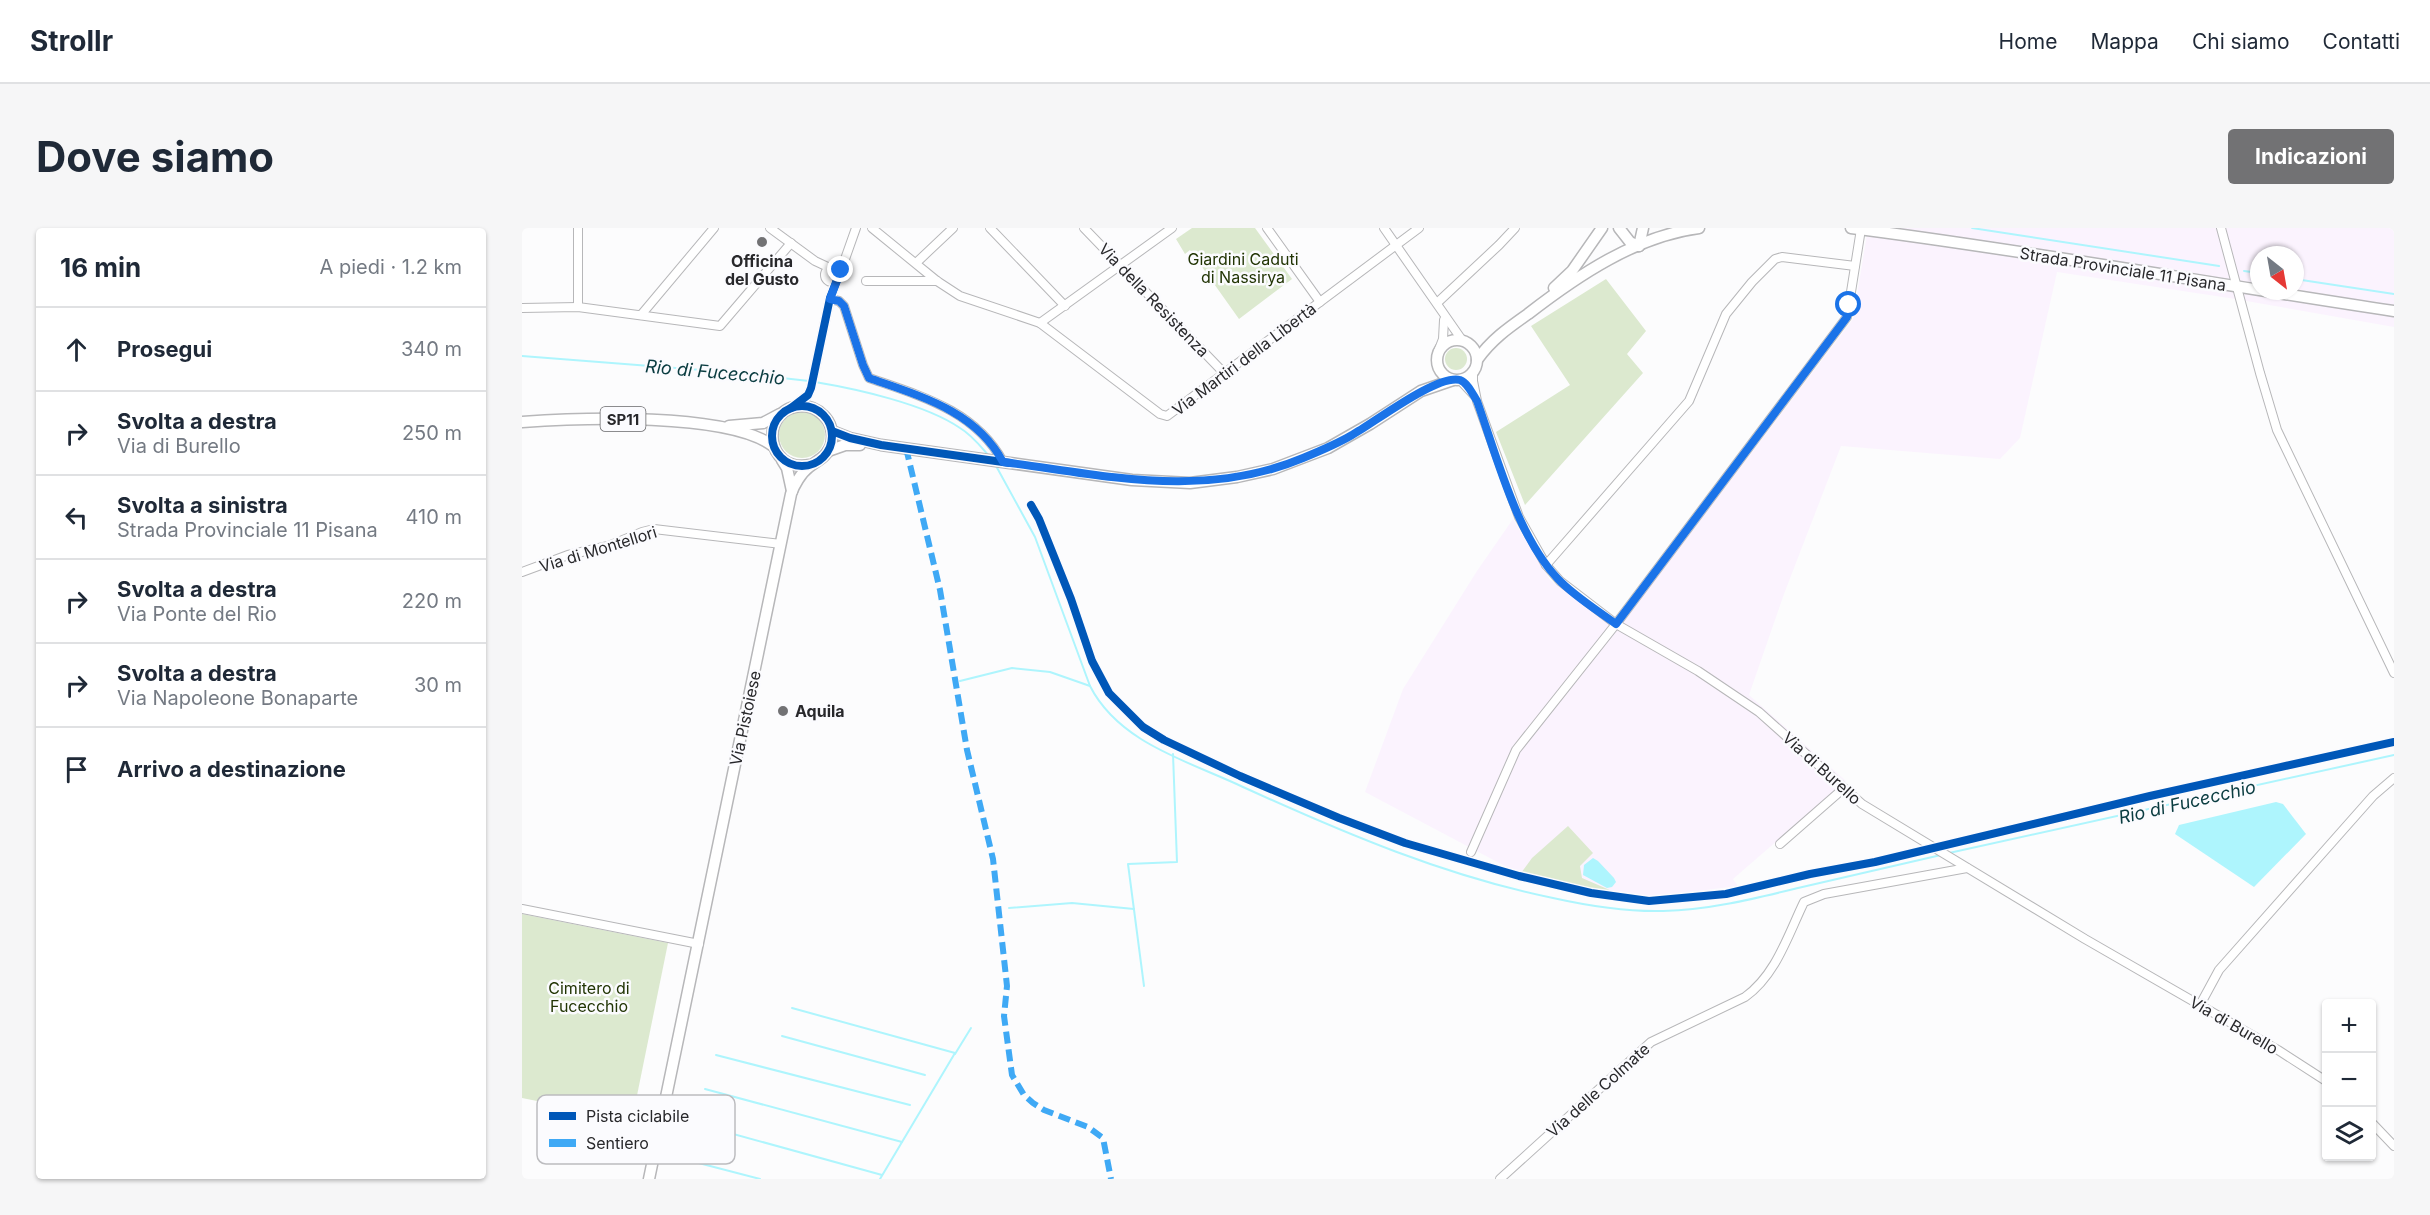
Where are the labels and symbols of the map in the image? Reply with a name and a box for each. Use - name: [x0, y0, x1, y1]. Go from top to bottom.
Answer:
- marker: Officina del Gusto: [755, 235, 769, 249]
- street label: Via della Resistenza: [1095, 239, 1213, 361]
- street label: Strada Provinciale 11 Pisana: [2018, 243, 2228, 295]
- north arrow: [2250, 246, 2304, 300]
- park label: Giardini Caduti di Nassirya: [1187, 249, 1299, 287]
- place label: Officina del Gusto: [725, 251, 799, 289]
- route end: [827, 256, 853, 282]
- route start: [1835, 291, 1861, 317]
- street label: Via Martiri della Libertà: [1168, 298, 1320, 420]
- water label: Rio di Fucecchio: [644, 355, 786, 389]
- road number: SP11: [600, 407, 646, 431]
- street label: Via di Montellori: [537, 522, 659, 576]
- street label: Via Pistoiese: [725, 669, 765, 767]
- place label: Aquila: [795, 701, 845, 721]
- marker: Aquila: [776, 704, 790, 718]
- street label: Via di Burello: [1779, 727, 1865, 809]
- water label: Rio di Fucecchio: [2116, 776, 2258, 828]
- park label: Cimitero di Fucecchio: [548, 978, 630, 1016]
- street label: Via di Burello: [2186, 992, 2282, 1058]
- street label: Via delle Colmate: [1542, 1039, 1654, 1141]
- legend: [537, 1095, 735, 1164]
- text: Pista ciclabile: [586, 1106, 689, 1126]
- text: Sentiero: [586, 1133, 649, 1153]

